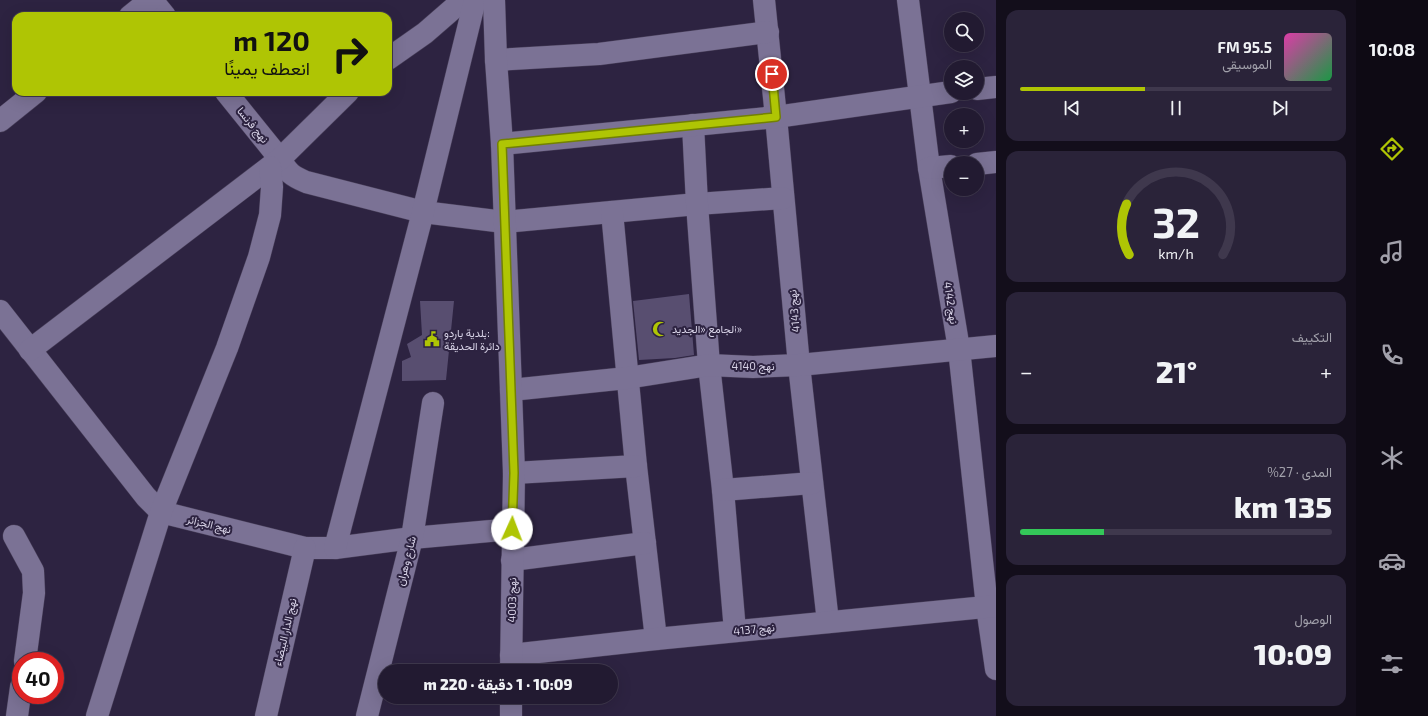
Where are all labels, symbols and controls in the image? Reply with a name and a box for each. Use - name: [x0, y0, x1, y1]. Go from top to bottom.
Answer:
- map controls: [944, 12, 984, 196]
- button: search: [944, 12, 984, 52]
- text: 120 m: [233, 23, 310, 57]
- icon: right: [324, 28, 376, 80]
- text: 95.5 FM: [1218, 38, 1272, 56]
- text: 10:08: [1369, 38, 1415, 60]
- text: الموسيقى: [1222, 56, 1272, 72]
- text: انعطف يمينًا: [224, 57, 310, 79]
- pin: [755, 57, 789, 91]
- button: layers: [944, 60, 984, 100]
- icon: arrive: [761, 63, 783, 85]
- icon: previous: [1061, 97, 1083, 119]
- icon: pause: [1165, 97, 1187, 119]
- icon: next: [1269, 97, 1291, 119]
- street label: نهج فرنسا: [233, 104, 272, 147]
- button: +: [944, 108, 984, 148]
- icon: directions: [1378, 135, 1406, 163]
- button: −: [944, 156, 984, 196]
- text: 32: [1152, 196, 1200, 246]
- icon: music: [1378, 238, 1406, 266]
- text: km/h: [1158, 244, 1194, 261]
- street label: نهج 4142: [940, 281, 961, 325]
- street label: نهج 4143: [785, 289, 804, 333]
- mosque icon: الجامع «الجديد»: [651, 320, 669, 338]
- place label: الجامع «الجديد»: [672, 322, 742, 337]
- place label: بلدية باردو: دائرة الحديقة: [444, 326, 500, 353]
- text: التكييف: [1292, 329, 1332, 345]
- public building icon: بلدية باردو: دائرة الحديقة: [423, 330, 441, 348]
- icon: phone: [1378, 341, 1406, 369]
- text: 21°: [1156, 353, 1197, 389]
- text: −: [1020, 358, 1033, 384]
- text: +: [1320, 358, 1332, 384]
- street label: نهج 4140: [731, 359, 775, 374]
- icon: climate: [1378, 444, 1406, 472]
- text: المدى · 27%: [1267, 464, 1332, 480]
- text: 135 km: [1234, 488, 1332, 524]
- position arrow: [491, 508, 533, 550]
- street label: نهج الجزائر: [184, 511, 233, 537]
- street label: شارع وهران: [393, 534, 420, 587]
- icon: car: [1378, 547, 1406, 575]
- street label: نهج 4003: [505, 577, 520, 623]
- street label: نهج الدار البيضاء: [270, 597, 301, 668]
- text: الوصول: [1294, 611, 1332, 627]
- street label: نهج 4137: [733, 620, 775, 639]
- text: 10:09: [1254, 635, 1332, 671]
- icon: filters: [1378, 650, 1406, 678]
- speed limit sign: 40: [12, 652, 64, 704]
- text: 10:09 · 1 دقيقة · 220 m: [423, 675, 573, 693]

